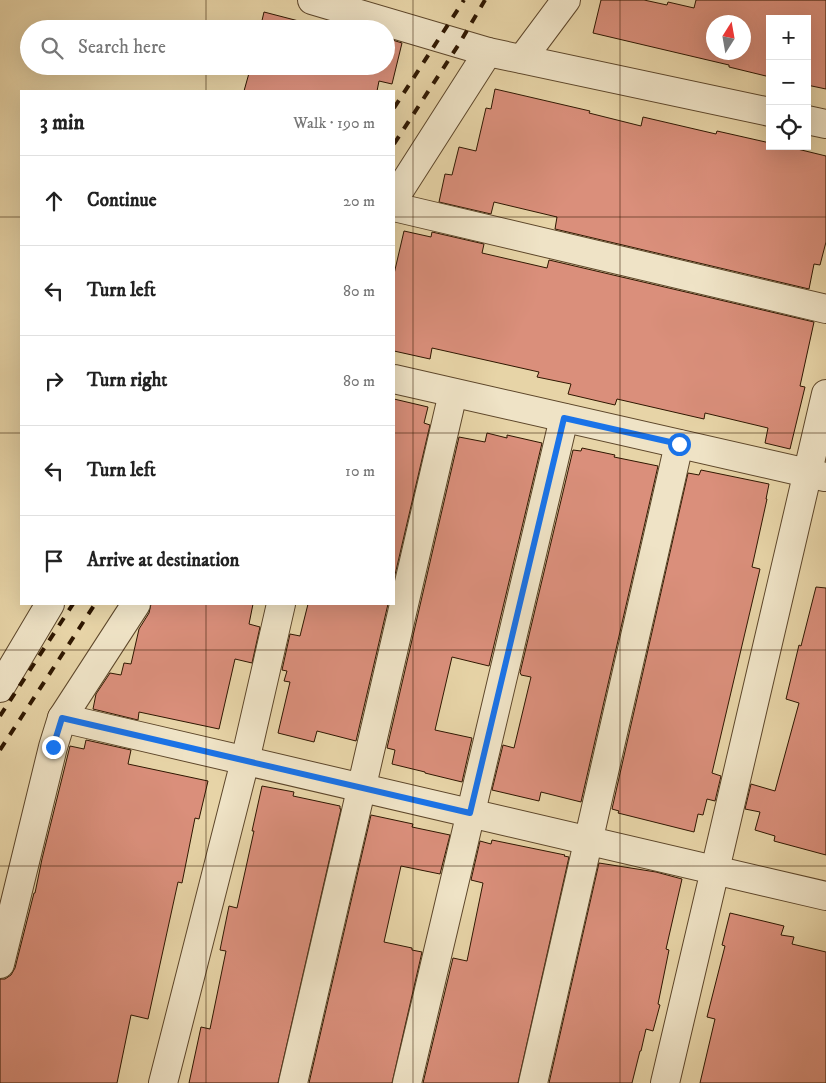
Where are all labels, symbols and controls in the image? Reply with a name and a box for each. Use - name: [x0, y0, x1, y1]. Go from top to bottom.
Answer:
- north arrow: [706, 15, 751, 60]
- map controls: [766, 15, 811, 150]
- button: +: [766, 15, 811, 60]
- search box: [20, 20, 395, 75]
- icon: search: [38, 34, 66, 62]
- text: Search here: [78, 36, 166, 59]
- button: −: [766, 60, 811, 105]
- button: locate: [766, 105, 811, 150]
- text: 3 min: [40, 110, 85, 136]
- text: Walk · 190 m: [293, 113, 375, 133]
- icon: ahead: [40, 187, 68, 215]
- text: Continue: [87, 189, 157, 212]
- text: 20 m: [343, 191, 375, 211]
- icon: left: [40, 277, 68, 305]
- text: Turn left: [87, 279, 156, 302]
- text: 80 m: [343, 281, 375, 301]
- icon: right: [40, 367, 68, 395]
- text: Turn right: [87, 369, 167, 392]
- text: 80 m: [343, 371, 375, 391]
- route start: [668, 433, 691, 456]
- icon: left: [40, 457, 68, 485]
- text: Turn left: [87, 459, 156, 482]
- text: 10 m: [345, 461, 375, 481]
- icon: arrive: [40, 547, 68, 575]
- text: Arrive at destination: [87, 549, 239, 572]
- route end: [42, 736, 65, 759]

